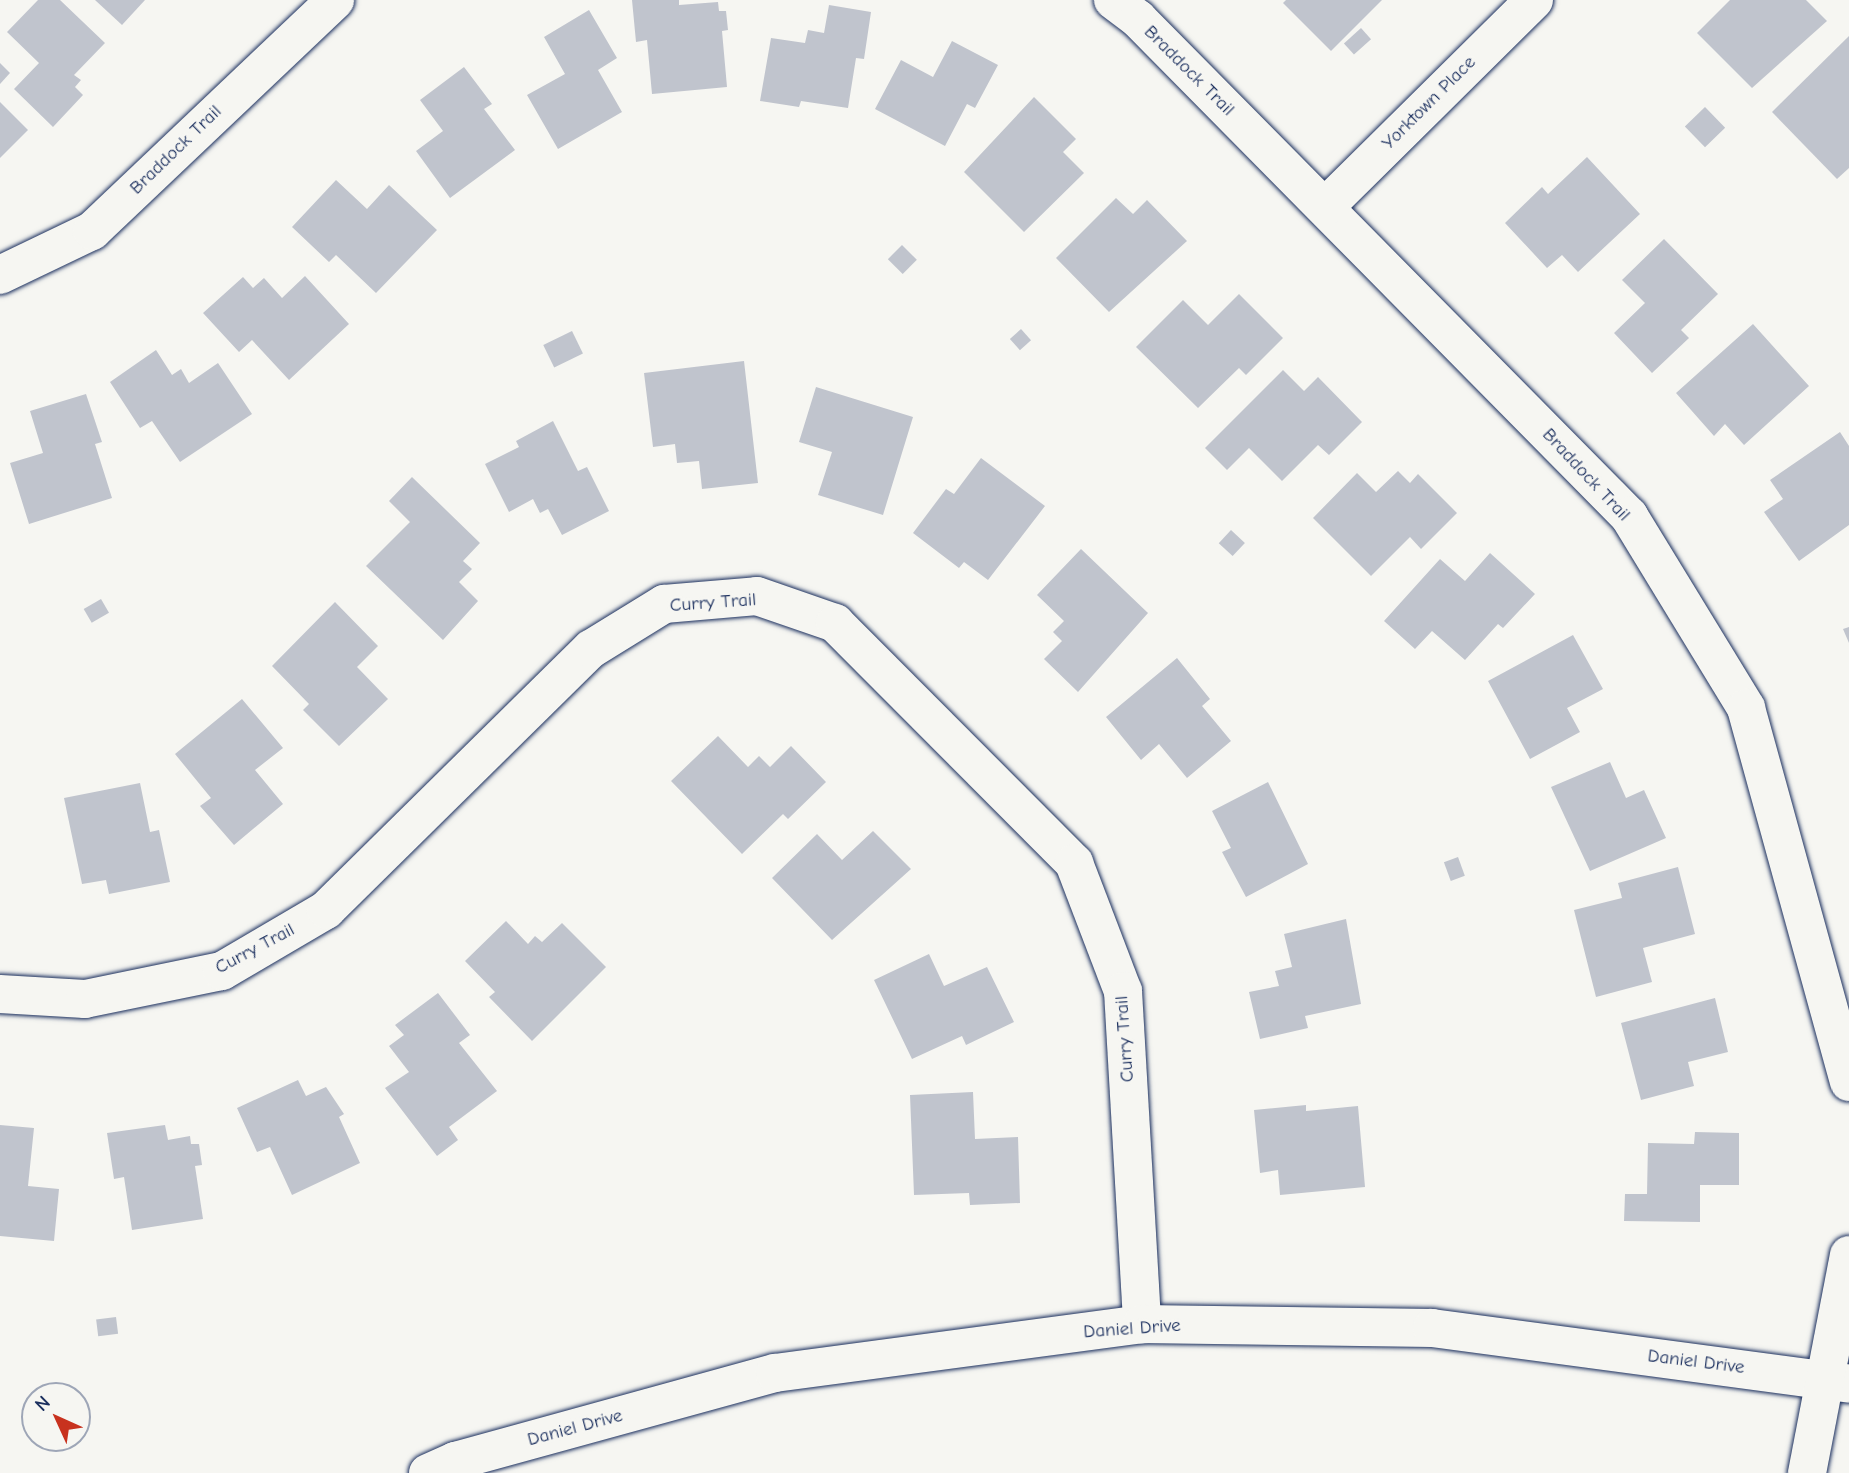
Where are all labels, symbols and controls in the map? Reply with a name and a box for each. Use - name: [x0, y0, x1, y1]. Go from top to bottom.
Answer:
- street label: Braddock Trail: [1139, 21, 1239, 121]
- street label: Yorktown Place: [1377, 51, 1481, 155]
- street label: Braddock Trail: [125, 100, 227, 200]
- street label: Braddock Trail: [1537, 424, 1635, 526]
- street label: Curry Trail: [669, 589, 757, 617]
- street label: Curry Trail: [211, 919, 299, 979]
- street label: Curry Trail: [1111, 995, 1139, 1083]
- street label: Daniel Drive: [1083, 1314, 1181, 1344]
- street label: Daniel Drive: [1646, 1345, 1746, 1379]
- north arrow: [21, 1382, 91, 1452]
- text: N: [30, 1391, 55, 1416]
- street label: Daniel Drive: [525, 1404, 625, 1452]

